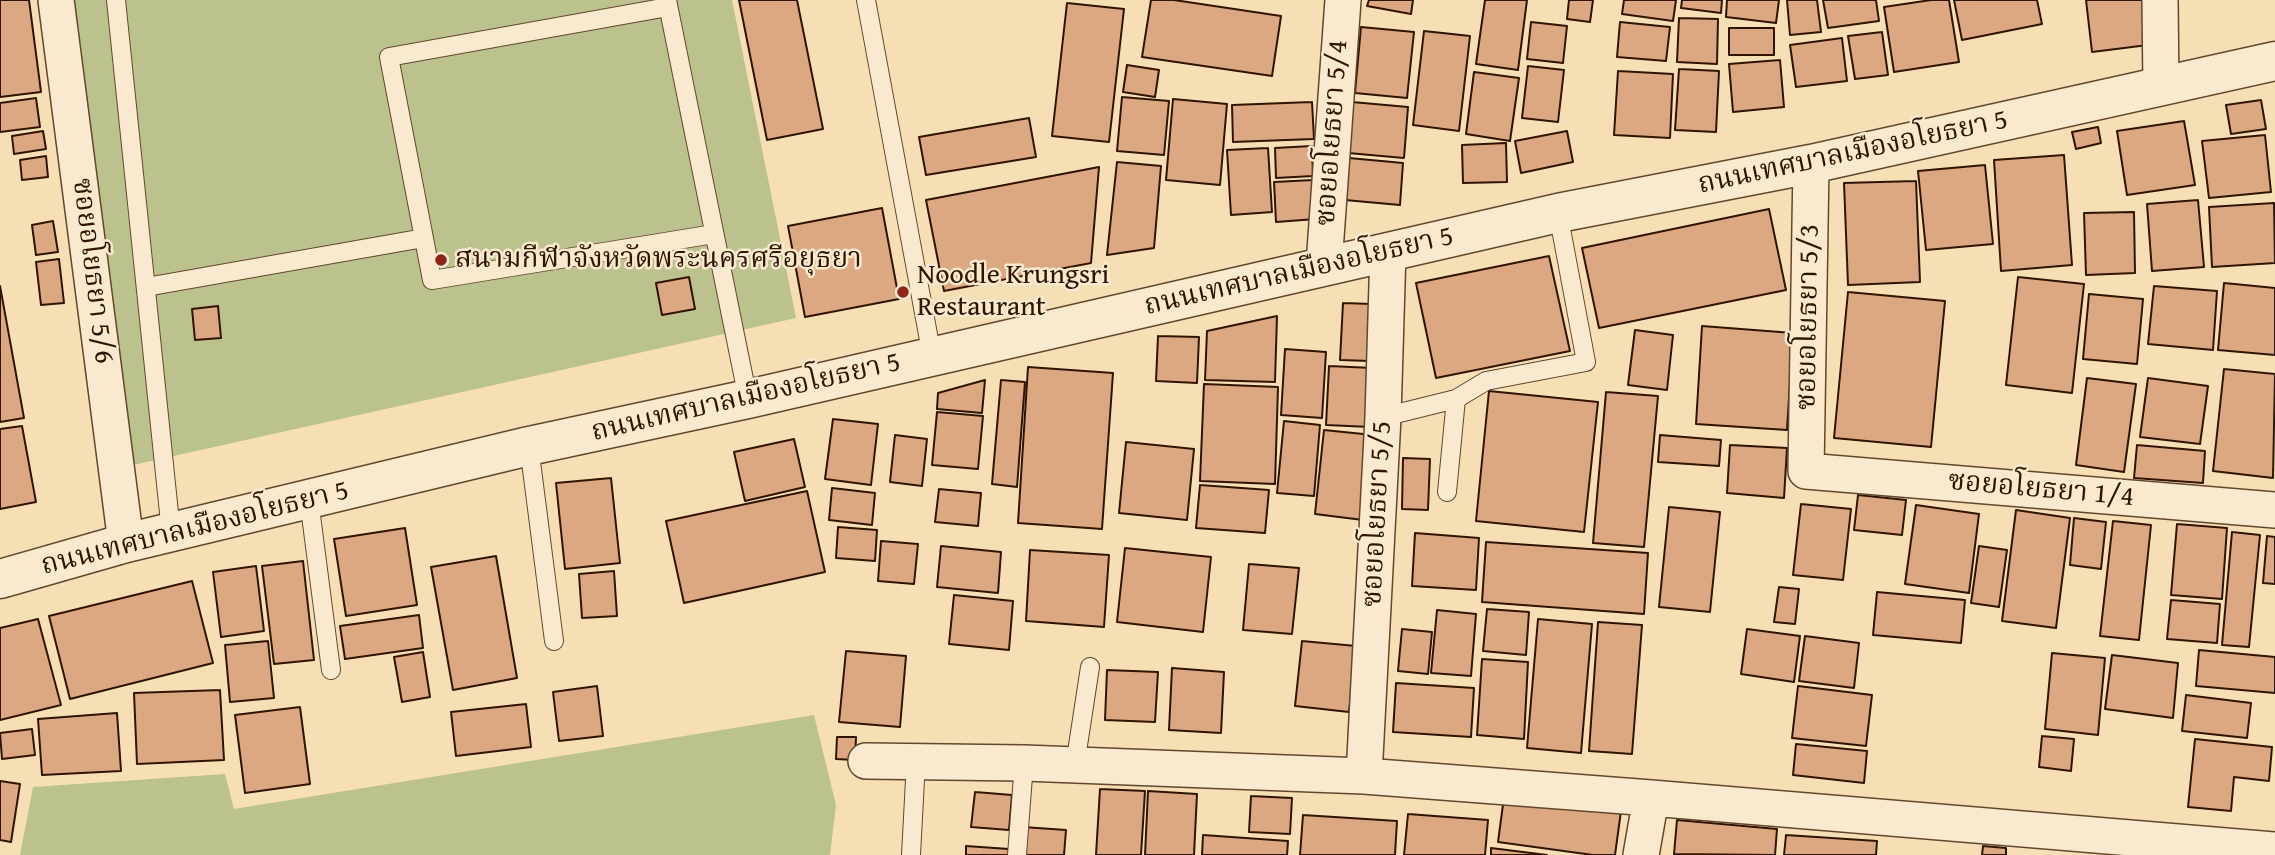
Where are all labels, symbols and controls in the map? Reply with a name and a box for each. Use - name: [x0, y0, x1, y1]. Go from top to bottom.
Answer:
- street label: ซอยอโยธยา 5/4: [1310, 39, 1356, 227]
- street label: ถนนเทศบาลเมืองอโยธยา 5: [1695, 104, 2011, 202]
- street label: ซอยอโยธยา 5/6: [64, 176, 120, 366]
- street label: ถนนเทศบาลเมืองอโยธยา 5: [1141, 220, 1457, 324]
- street label: ซอยอโยธยา 5/3: [1791, 224, 1827, 410]
- place label: สนามกีฬาจังหวัดพระนครศรีอยุธยา: [455, 243, 862, 277]
- marker: สนามกีฬาจังหวัดพระนครศรีอยุธยา: [433, 252, 449, 268]
- place label: Noodle Krungsri Restaurant: [917, 259, 1109, 325]
- marker: Noodle Krungsri Restaurant: [895, 284, 911, 300]
- street label: ถนนเทศบาลเมืองอโยธยา 5: [588, 346, 904, 450]
- street label: ซอยอโยธยา 5/5: [1356, 420, 1400, 608]
- street label: ซอยอโยธยา 1/4: [1947, 465, 2135, 515]
- street label: ถนนเทศบาลเมืองอโยธยา 5: [38, 474, 352, 584]

